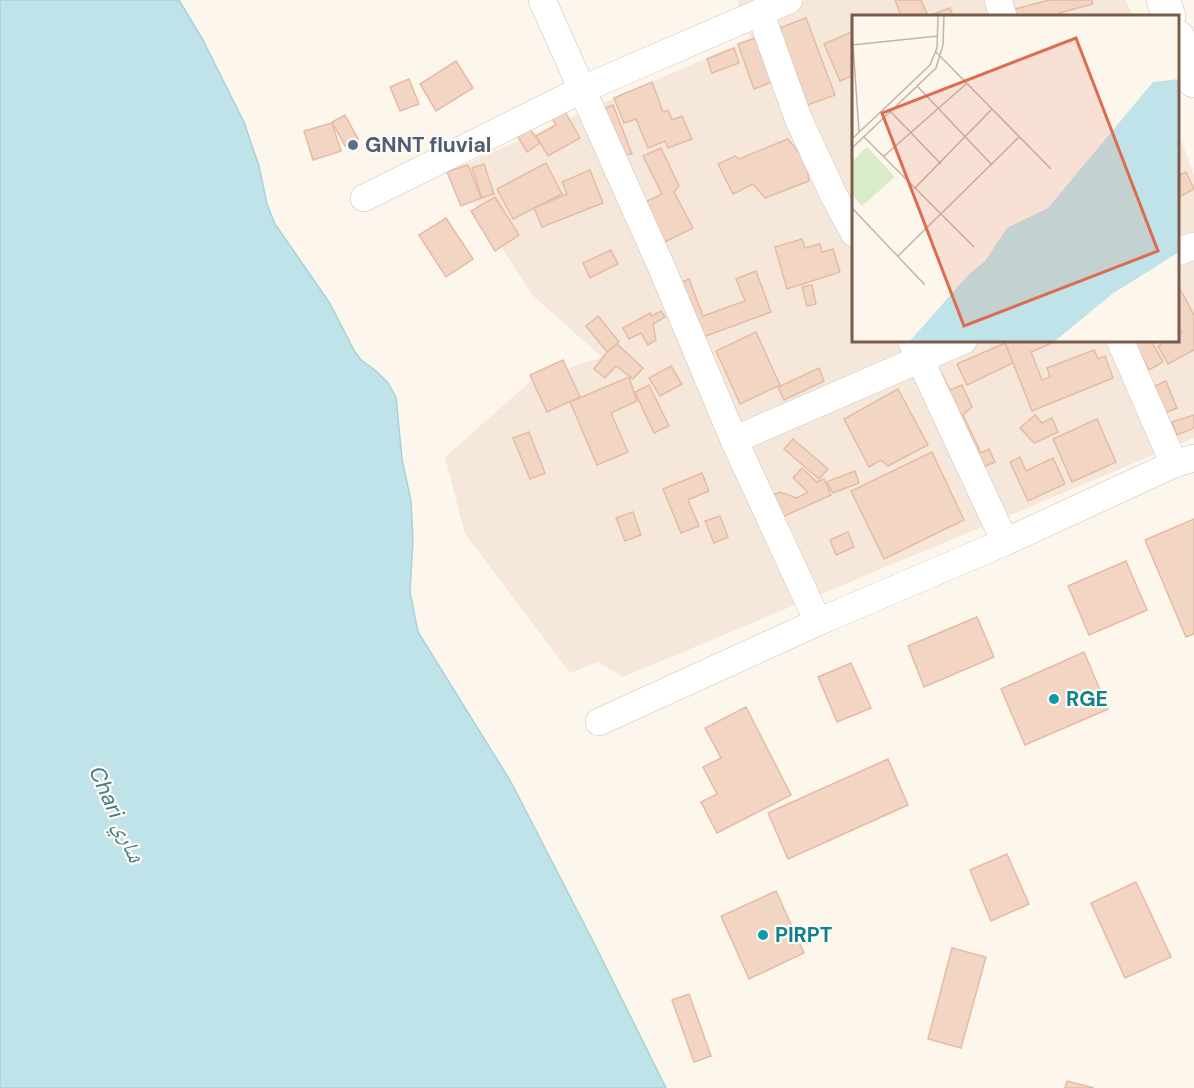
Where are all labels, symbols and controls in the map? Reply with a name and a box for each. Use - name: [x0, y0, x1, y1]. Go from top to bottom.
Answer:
- inset map: [852, 15, 1179, 342]
- place label: GNNT fluvial: [365, 131, 491, 159]
- marker: GNNT fluvial: [346, 138, 360, 152]
- place label: RGE: [1066, 685, 1108, 713]
- marker: RGE: [1047, 692, 1061, 706]
- water label: Chari شاري: [80, 762, 151, 869]
- place label: PIRPT: [775, 921, 832, 949]
- marker: PIRPT: [756, 928, 770, 942]

